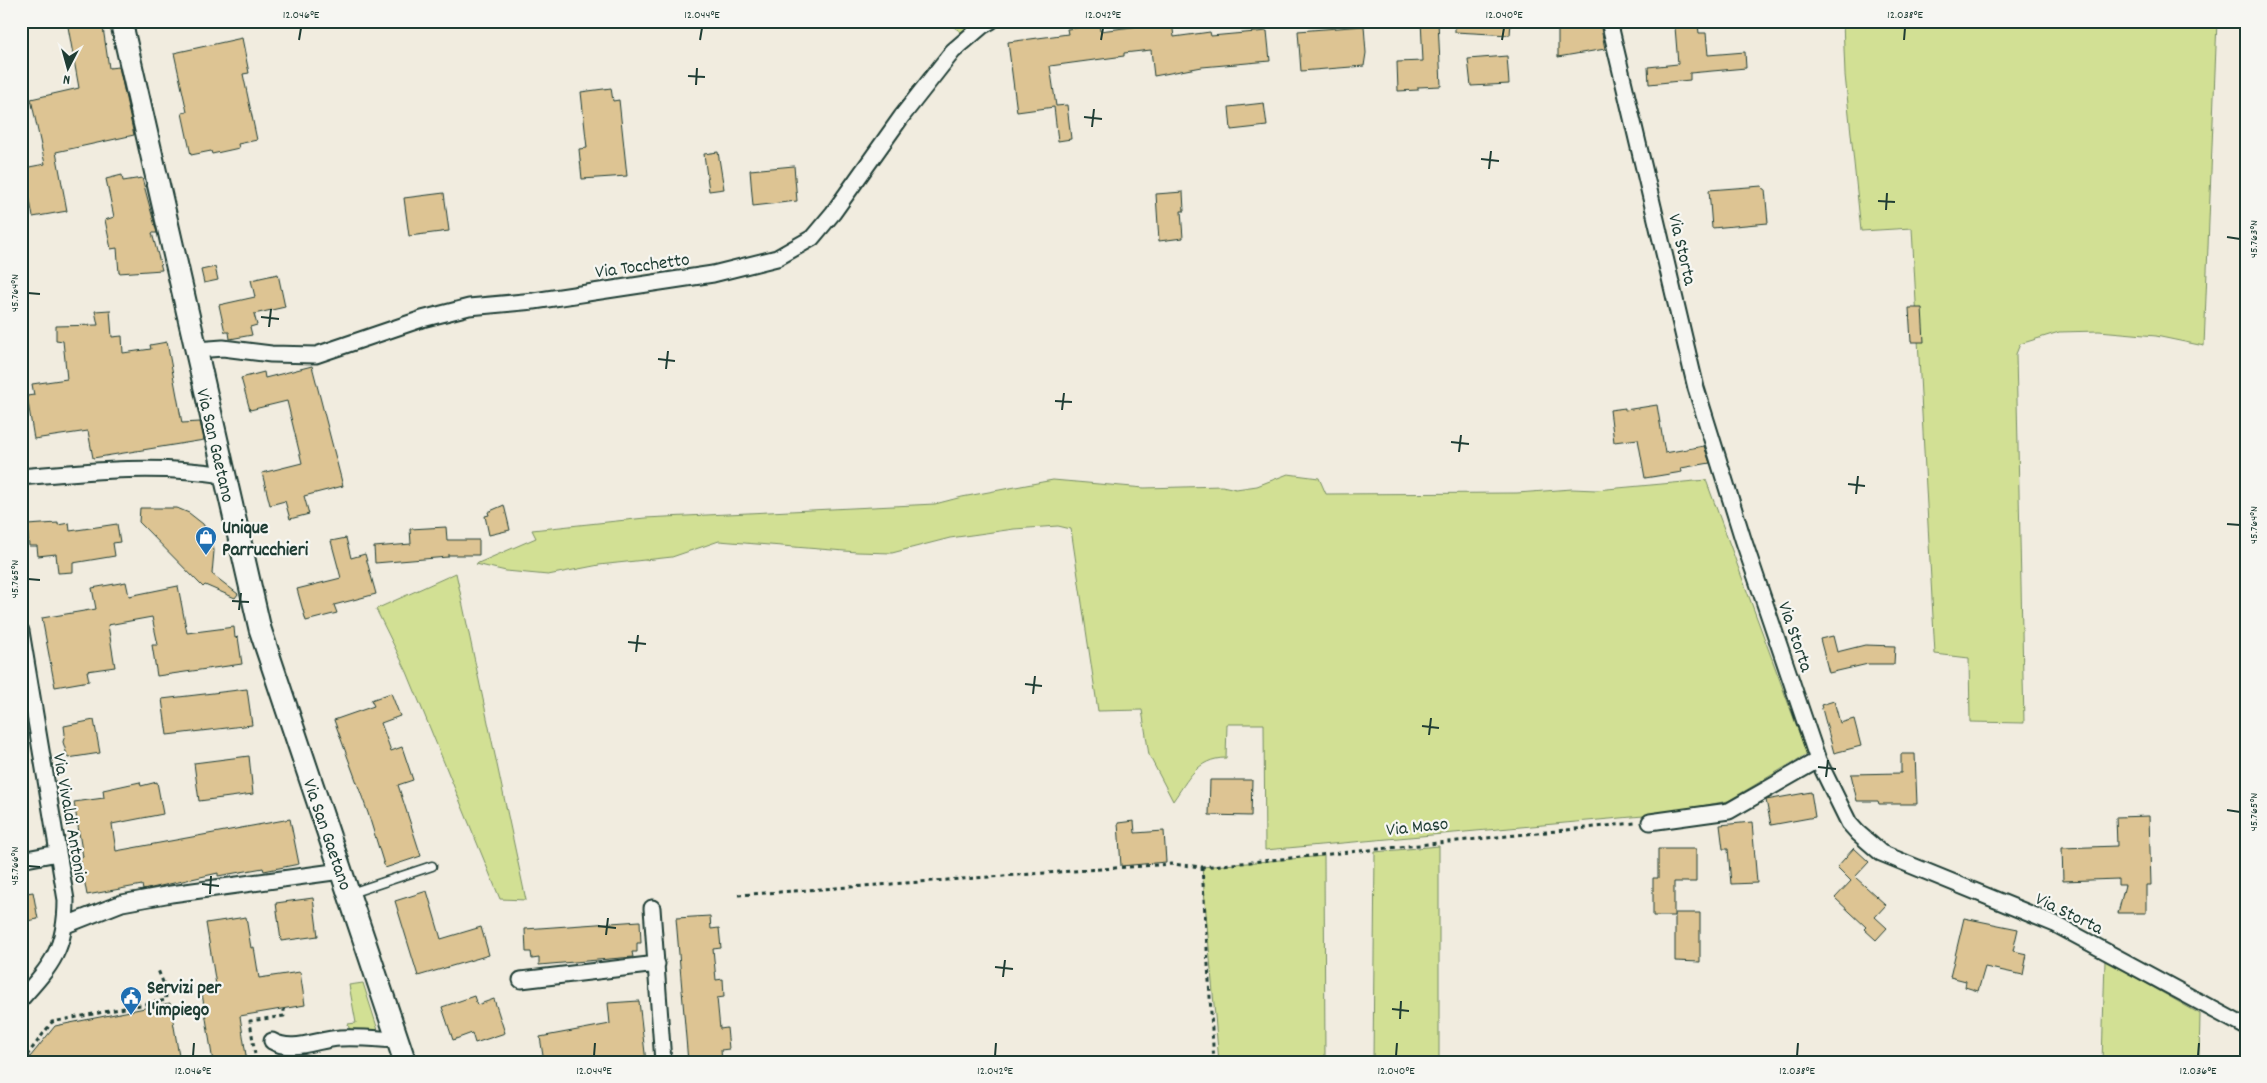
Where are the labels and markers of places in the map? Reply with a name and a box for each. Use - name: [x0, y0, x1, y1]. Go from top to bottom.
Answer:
- place label: Unique Parrucchieri: [222, 516, 309, 565]
- shop icon: Unique Parrucchieri: [194, 525, 218, 556]
- place label: Servizi per l'impiego: [147, 976, 222, 1025]
- public building icon: Servizi per l'impiego: [119, 985, 143, 1016]

